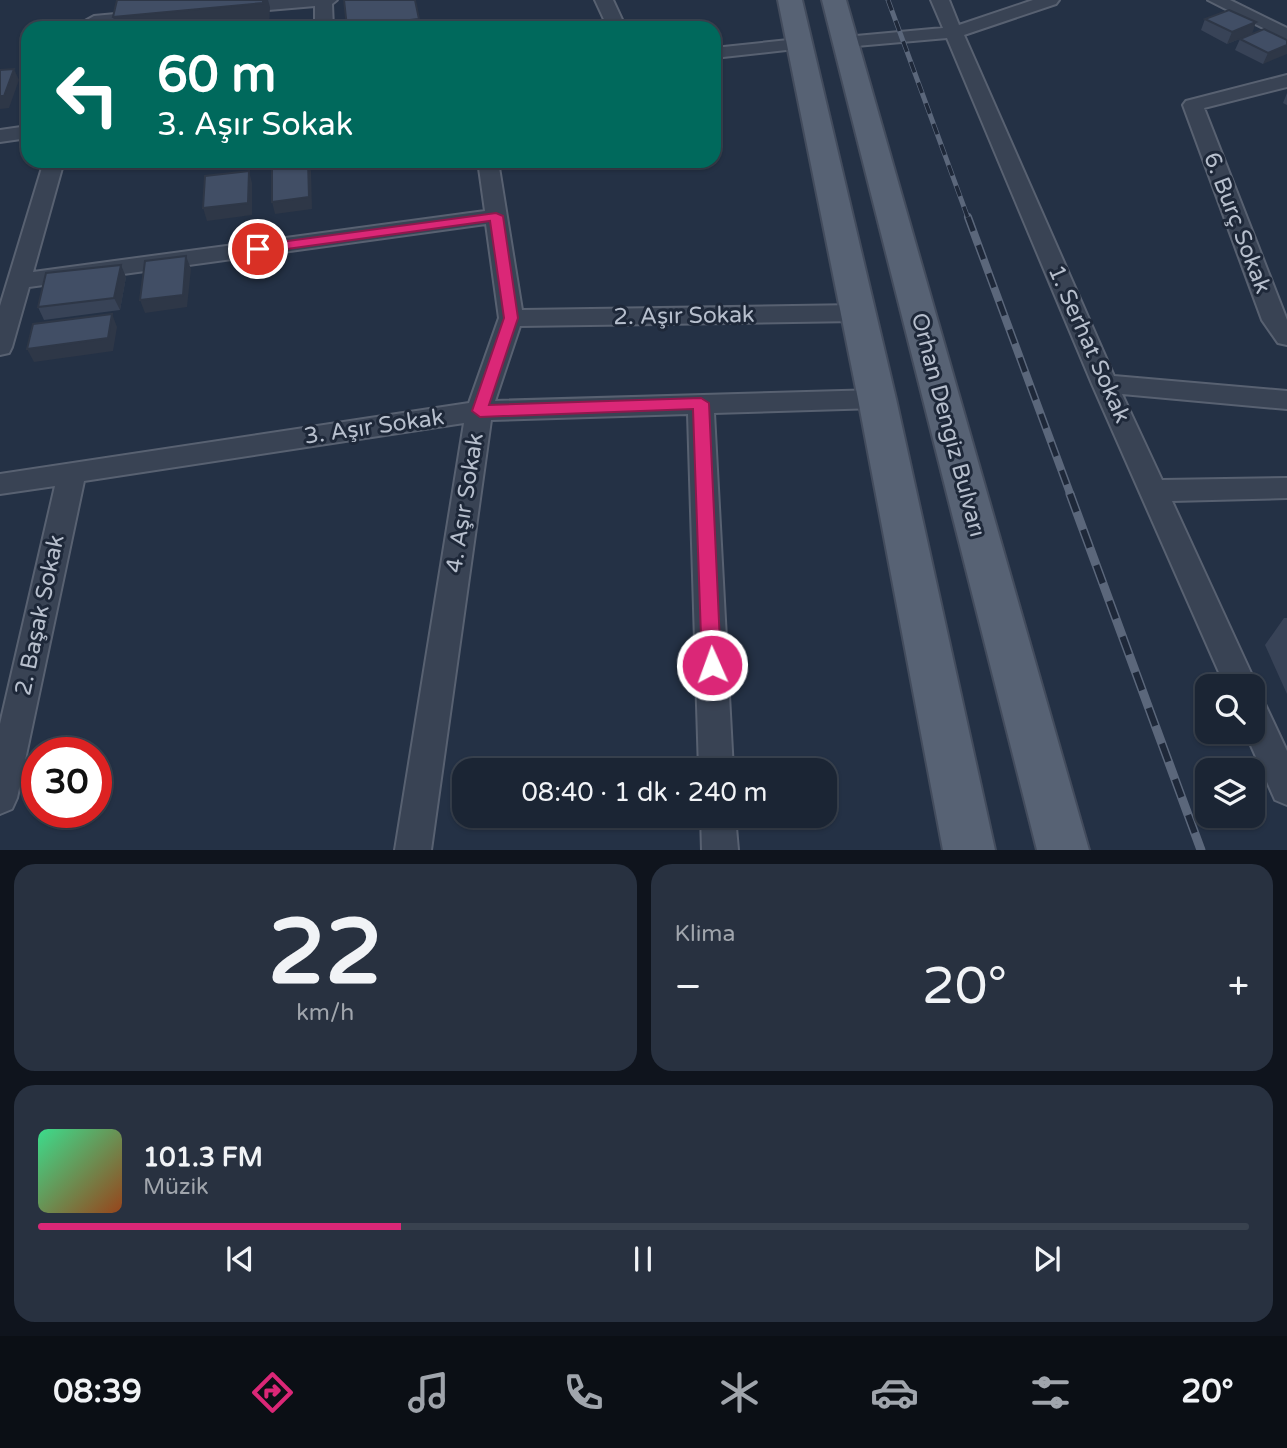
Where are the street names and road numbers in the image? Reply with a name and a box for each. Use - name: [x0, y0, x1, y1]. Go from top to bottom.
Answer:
- street label: 6. Burç Sokak: [1197, 149, 1277, 297]
- street label: 1. Serhat Sokak: [1042, 261, 1136, 427]
- street label: 2. Aşır Sokak: [613, 301, 755, 331]
- street label: Orhan Dengiz Bulvarı: [905, 310, 991, 540]
- street label: 3. Aşır Sokak: [302, 403, 446, 451]
- street label: 4. Aşır Sokak: [440, 431, 490, 575]
- street label: 2. Başak Sokak: [9, 532, 71, 698]

